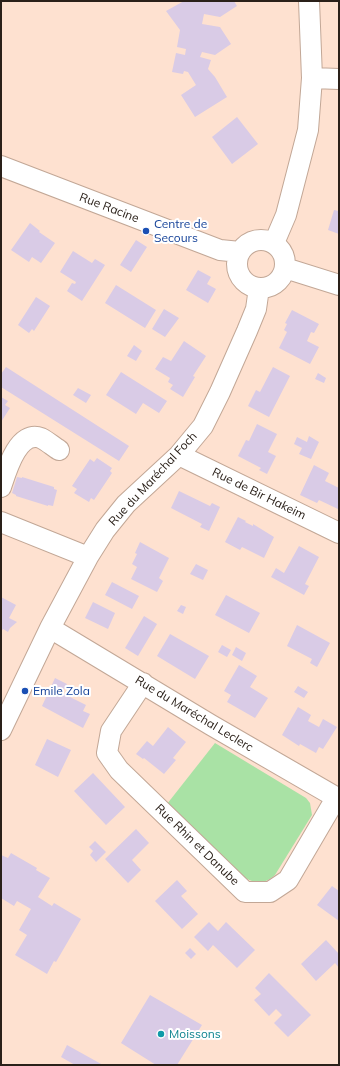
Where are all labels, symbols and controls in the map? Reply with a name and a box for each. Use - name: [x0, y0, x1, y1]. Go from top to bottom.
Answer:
- street label: Rue Racine: [77, 190, 141, 226]
- place label: Centre de Secours: [154, 217, 207, 245]
- marker: Centre de Secours: [141, 226, 151, 236]
- street label: Rue du Maréchal Foch: [106, 429, 200, 529]
- street label: Rue de Bir Hakeim: [210, 465, 308, 523]
- street label: Rue du Maréchal Leclerc: [132, 673, 256, 755]
- place label: Emile Zola: [33, 684, 90, 698]
- marker: Emile Zola: [20, 686, 30, 696]
- street label: Rue Rhin et Danube: [152, 801, 242, 889]
- place label: Moissons: [169, 1027, 221, 1041]
- marker: Moissons: [156, 1029, 166, 1039]

